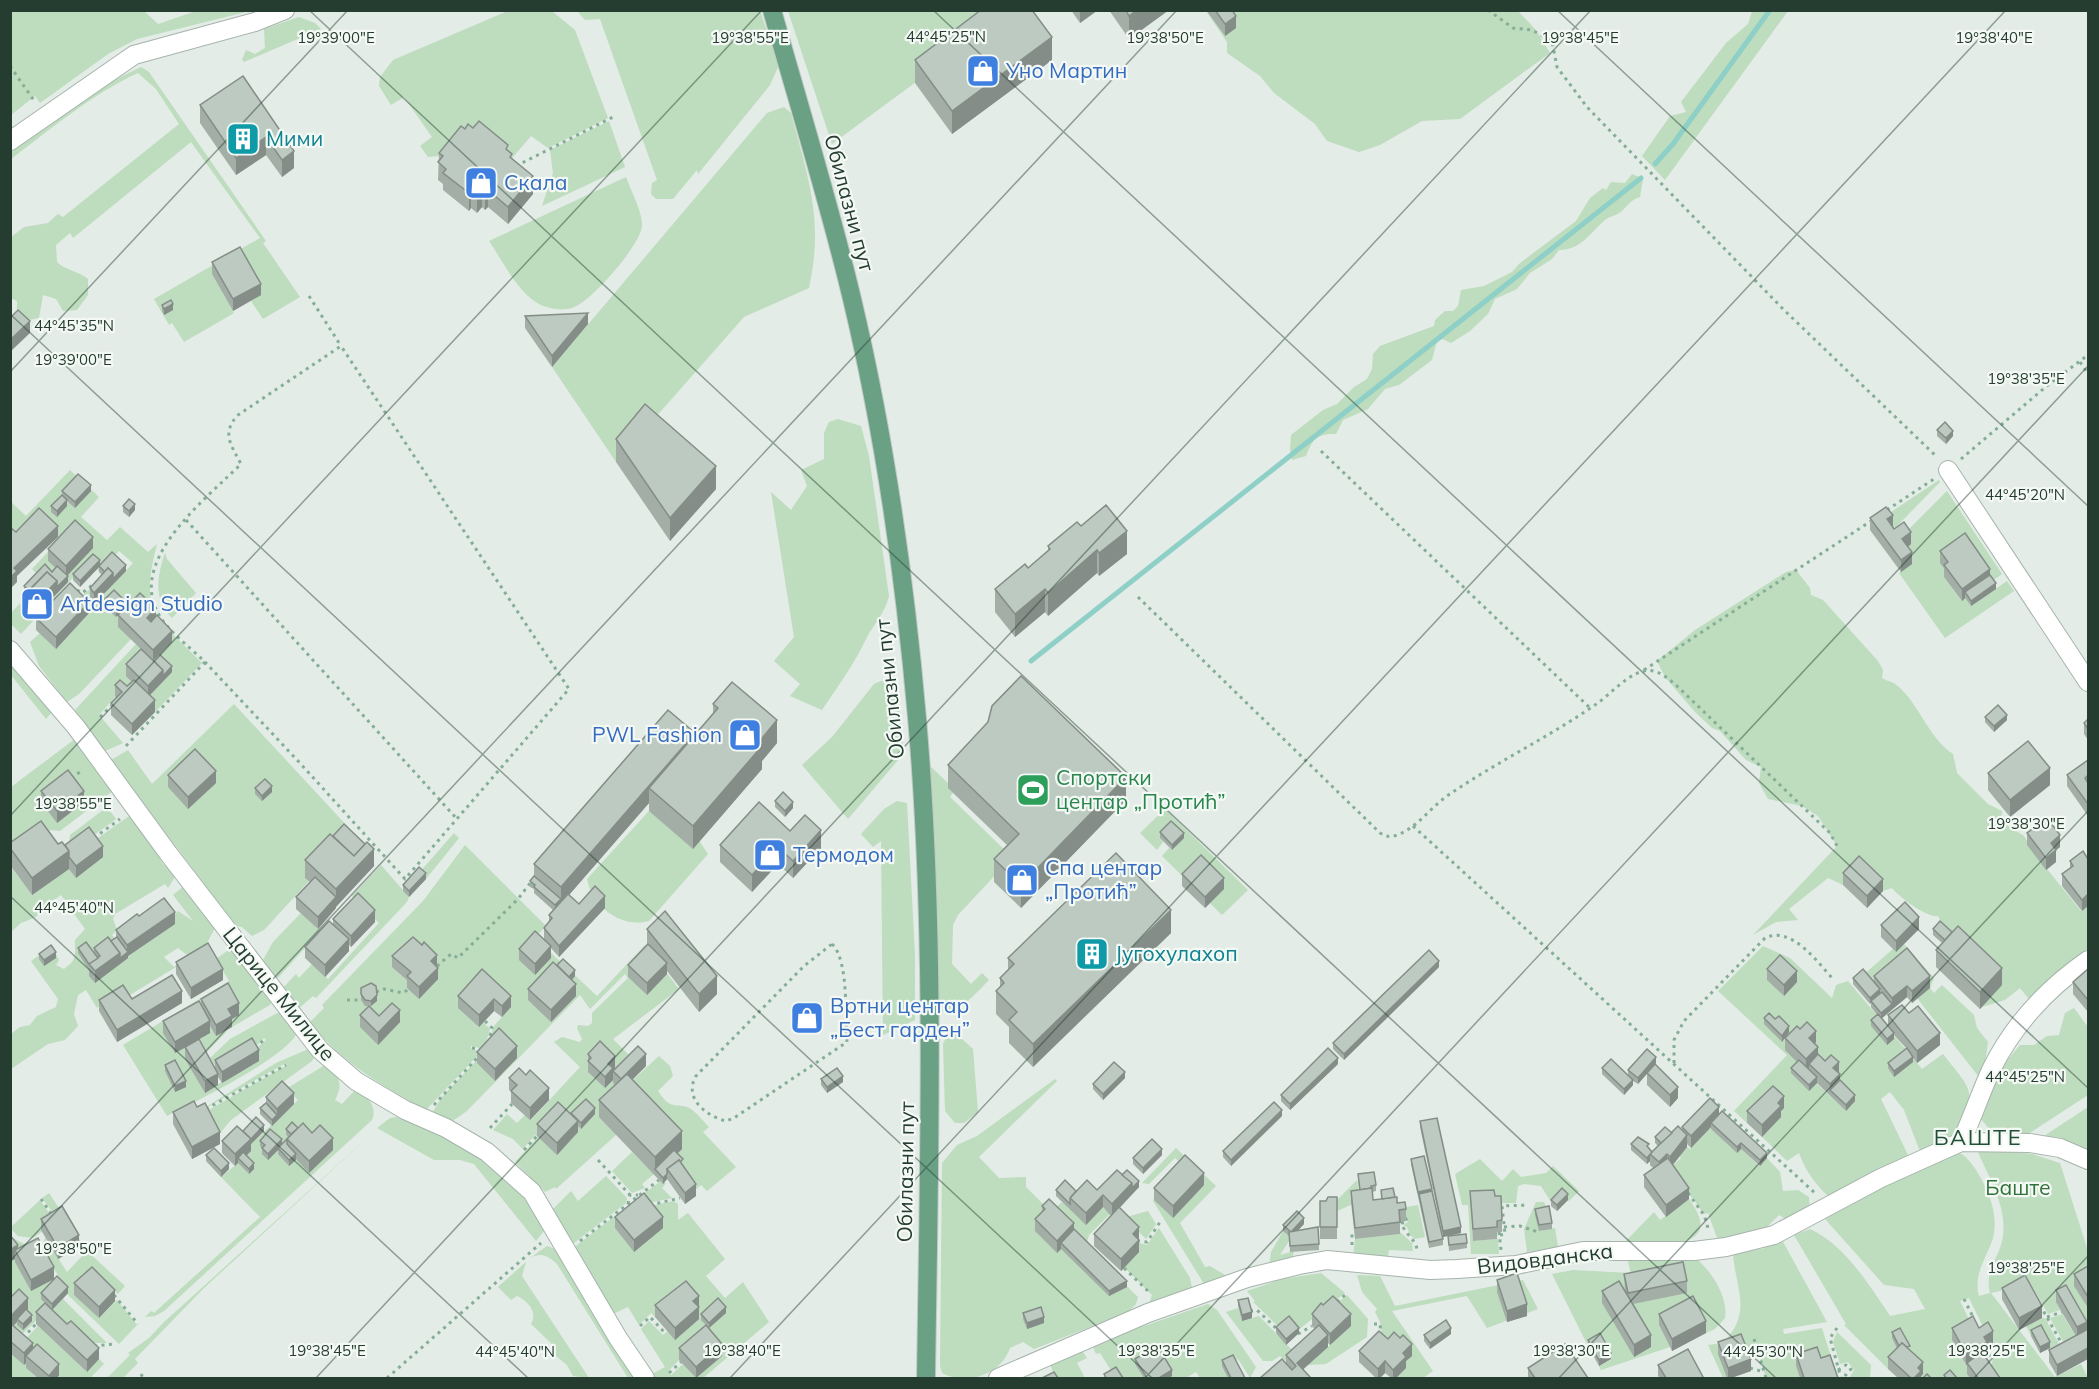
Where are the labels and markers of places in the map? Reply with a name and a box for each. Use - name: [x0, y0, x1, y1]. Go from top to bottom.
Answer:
- shop icon: Уно Мартин: [965, 53, 1001, 89]
- place label: Уно Мартин: [1005, 57, 1127, 83]
- building icon: Мими: [225, 121, 261, 157]
- place label: Мими: [266, 125, 323, 151]
- shop icon: Скала: [463, 165, 499, 201]
- place label: Скала: [504, 169, 568, 195]
- shop icon: Artdesign Studio: [19, 586, 55, 622]
- place label: Artdesign Studio: [60, 590, 223, 616]
- shop icon: PWL Fashion: [727, 717, 763, 753]
- place label: PWL Fashion: [592, 721, 722, 747]
- place label: Спортски центар „Протић”: [1056, 764, 1226, 814]
- sports icon: Спортски центар „Протић”: [1015, 772, 1051, 808]
- shop icon: Термодом: [752, 837, 788, 873]
- place label: Термодом: [793, 841, 894, 867]
- place label: Спа центар „Протић”: [1045, 854, 1162, 904]
- shop icon: Спа центар „Протић”: [1004, 862, 1040, 898]
- building icon: Југохулахоп: [1074, 936, 1110, 972]
- place label: Југохулахоп: [1115, 940, 1238, 966]
- place label: Вртни центар „Бест гарден”: [830, 992, 970, 1042]
- shop icon: Вртни центар „Бест гарден”: [789, 1000, 825, 1036]

